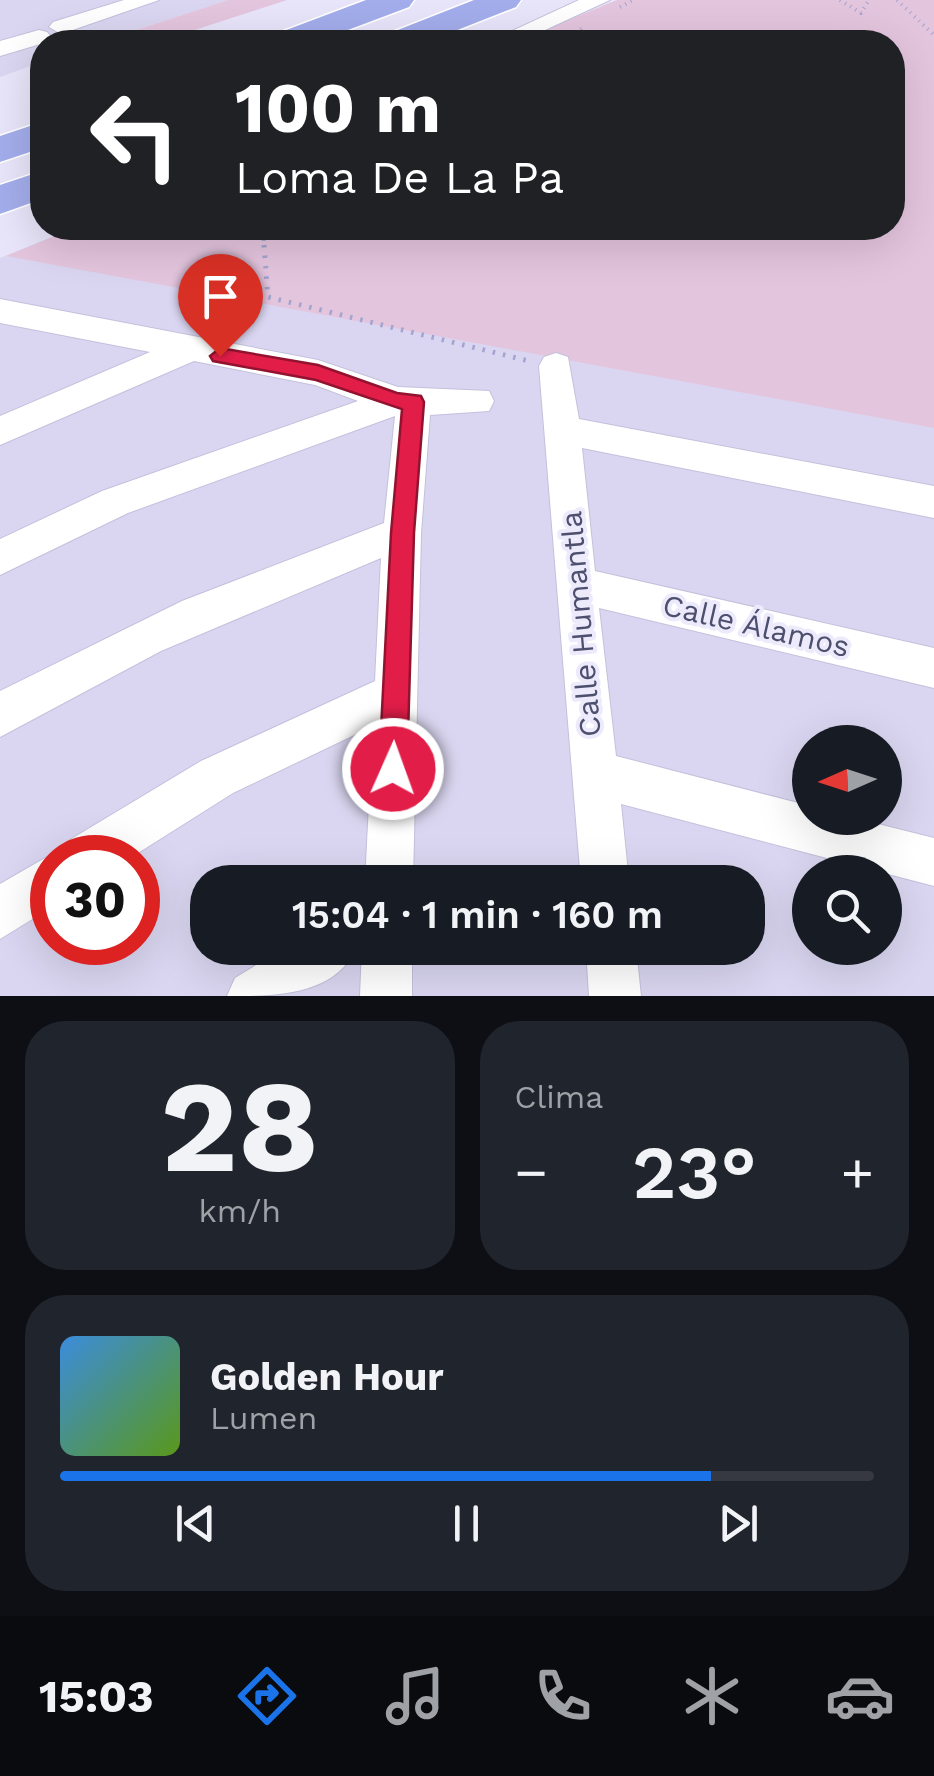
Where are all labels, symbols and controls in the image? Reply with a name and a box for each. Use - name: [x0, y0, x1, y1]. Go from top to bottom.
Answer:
- text: 100 m: [235, 67, 441, 149]
- icon: left: [70, 70, 200, 200]
- text: Loma De La Pa: [235, 151, 564, 204]
- pin: [178, 254, 263, 357]
- icon: arrive: [193, 269, 248, 324]
- street label: Calle Humantla: [553, 510, 608, 738]
- street label: Calle Álamos: [659, 587, 853, 664]
- position arrow: [341, 717, 445, 821]
- north arrow: [792, 725, 902, 835]
- map controls: [792, 725, 902, 965]
- speed limit sign: 30: [30, 835, 160, 965]
- button: search: [792, 855, 902, 965]
- text: 15:04 · 1 min · 160 m: [292, 893, 663, 937]
- text: 28: [160, 1050, 319, 1203]
- text: Clima: [515, 1078, 603, 1116]
- text: 23°: [632, 1128, 757, 1216]
- text: −: [515, 1140, 548, 1204]
- text: +: [841, 1140, 874, 1204]
- text: km/h: [199, 1192, 281, 1230]
- text: Golden Hour: [210, 1355, 444, 1399]
- text: Lumen: [210, 1399, 317, 1437]
- icon: previous: [168, 1496, 223, 1551]
- icon: pause: [439, 1496, 494, 1551]
- icon: next: [711, 1496, 766, 1551]
- icon: directions: [232, 1661, 302, 1731]
- icon: music: [380, 1661, 450, 1731]
- icon: phone: [528, 1661, 598, 1731]
- icon: climate: [677, 1661, 747, 1731]
- icon: car: [825, 1661, 895, 1731]
- text: 15:03: [39, 1670, 154, 1723]

